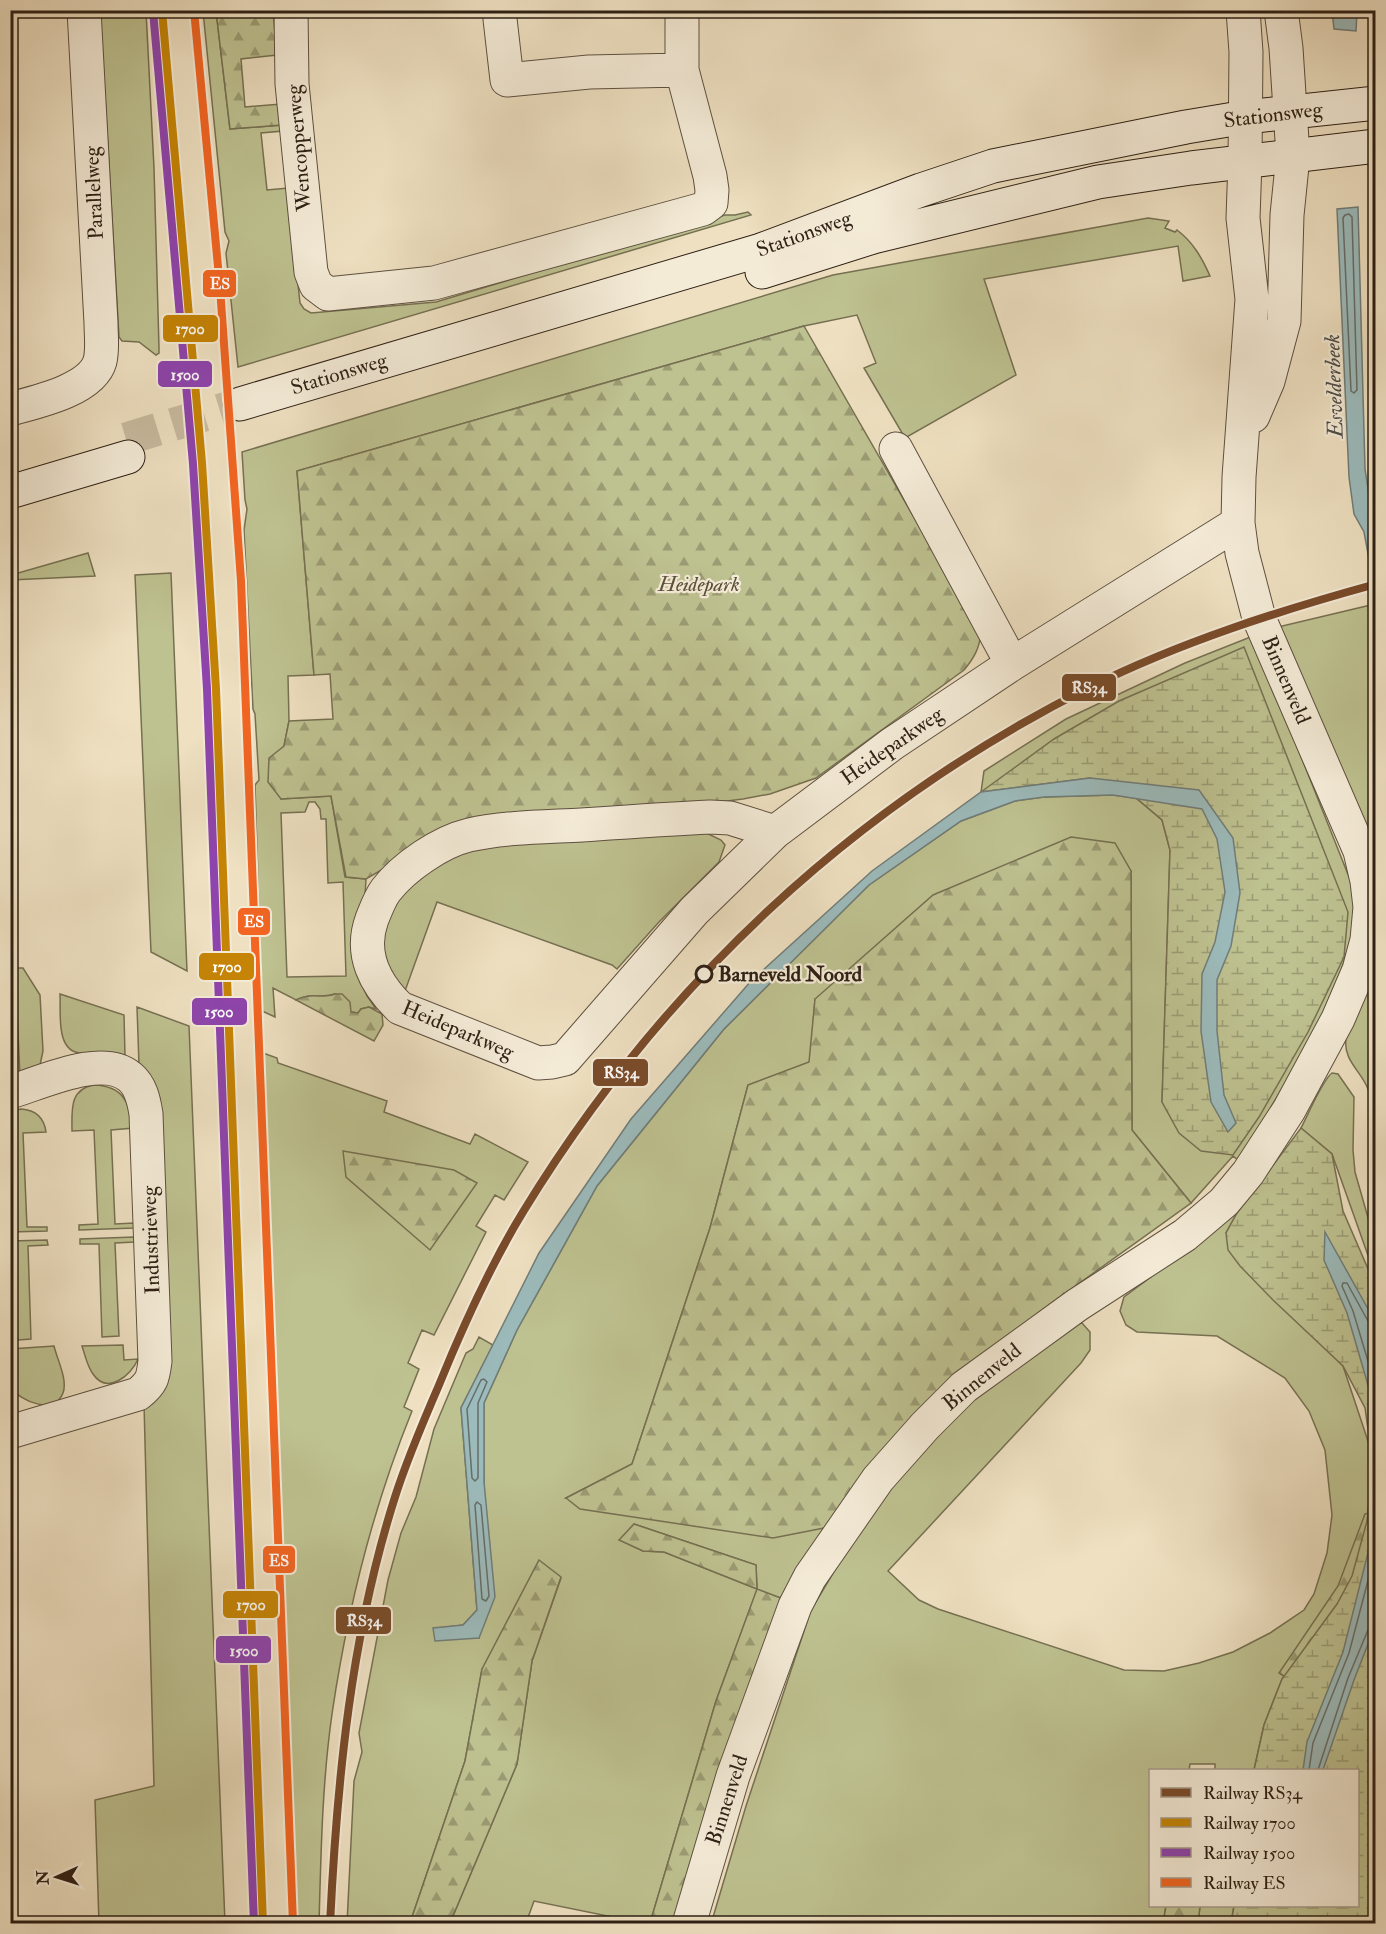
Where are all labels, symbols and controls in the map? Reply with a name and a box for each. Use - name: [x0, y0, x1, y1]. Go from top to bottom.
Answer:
- street label: Wencopperweg: [280, 83, 318, 214]
- street label: Stationsweg: [1222, 95, 1325, 134]
- street label: Parallelweg: [78, 145, 110, 240]
- street label: Stationsweg: [753, 204, 856, 264]
- line badge: ES: [202, 269, 237, 298]
- text: ES: [210, 274, 230, 294]
- line badge: 1700: [162, 314, 219, 343]
- text: 1700: [175, 319, 205, 339]
- water label: Esvelderbeek: [1318, 334, 1350, 440]
- street label: Stationsweg: [287, 346, 391, 401]
- line badge: 1500: [157, 360, 213, 388]
- text: 1500: [171, 365, 199, 385]
- park label: Heidepark: [657, 571, 740, 598]
- street label: Binnenveld: [1255, 632, 1317, 729]
- line badge: RS34: [1061, 673, 1117, 702]
- text: RS34: [1071, 678, 1108, 698]
- street label: Heideparkweg: [835, 700, 949, 791]
- line badge: ES: [237, 907, 271, 936]
- text: ES: [244, 912, 264, 932]
- line badge: 1700: [198, 952, 255, 981]
- text: 1700: [212, 957, 242, 977]
- place label: Barneveld Noord: [718, 961, 863, 988]
- marker: Barneveld Noord: [695, 965, 713, 983]
- street label: Heideparkweg: [398, 994, 519, 1066]
- line badge: 1500: [191, 997, 248, 1026]
- text: 1500: [205, 1002, 233, 1022]
- line badge: RS34: [592, 1058, 649, 1087]
- text: RS34: [603, 1063, 640, 1083]
- street label: Industrieweg: [136, 1185, 166, 1295]
- street label: Binnenveld: [937, 1337, 1027, 1417]
- line badge: ES: [262, 1545, 296, 1574]
- text: ES: [269, 1551, 289, 1571]
- line badge: 1700: [222, 1590, 279, 1619]
- text: 1700: [236, 1595, 266, 1615]
- line badge: RS34: [335, 1606, 392, 1635]
- text: RS34: [346, 1611, 383, 1631]
- line badge: 1500: [215, 1635, 272, 1664]
- text: 1500: [230, 1641, 258, 1661]
- street label: Binnenveld: [700, 1751, 754, 1849]
- legend: [1149, 1769, 1359, 1907]
- text: Railway RS34: [1203, 1782, 1303, 1805]
- text: Railway 1700: [1203, 1812, 1296, 1835]
- text: Railway 1500: [1203, 1842, 1295, 1865]
- north arrow: [27, 1847, 87, 1907]
- text: N: [33, 1869, 53, 1886]
- text: Railway ES: [1203, 1872, 1286, 1895]

